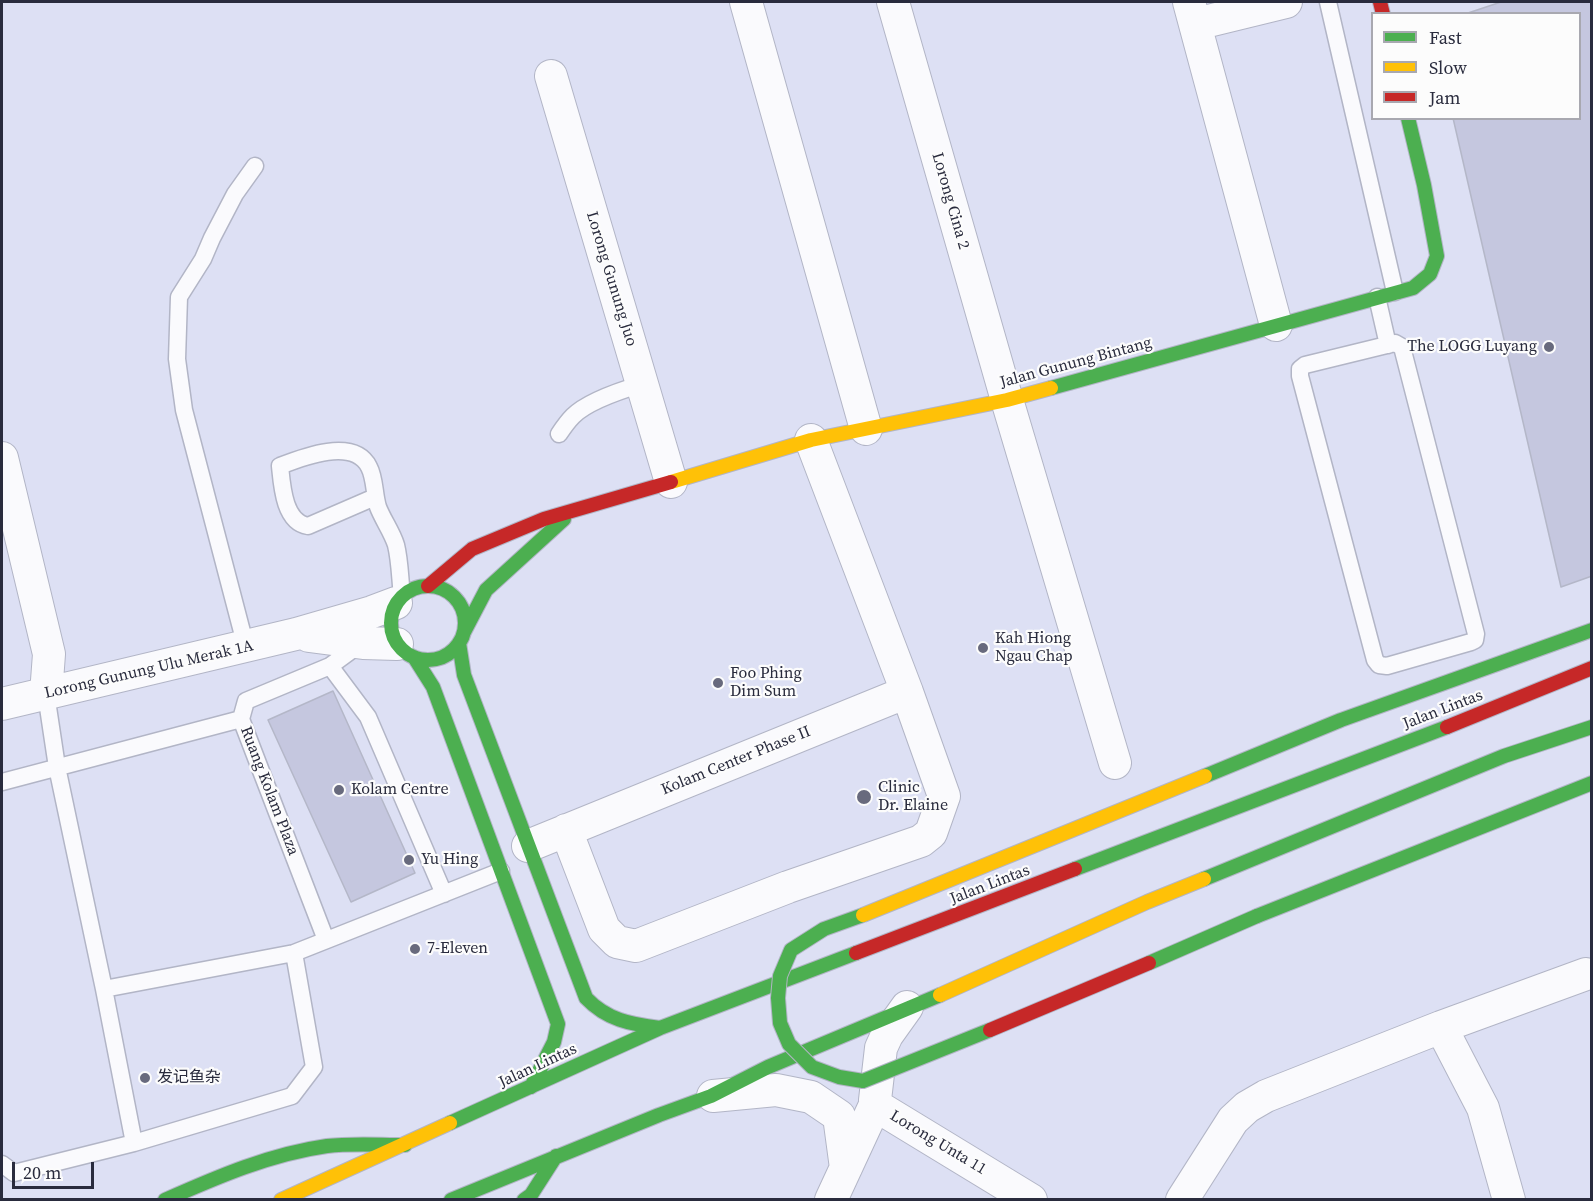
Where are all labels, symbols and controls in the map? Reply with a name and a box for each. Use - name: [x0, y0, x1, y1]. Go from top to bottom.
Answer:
- legend: [1371, 12, 1581, 120]
- text: Fast: [1429, 25, 1462, 50]
- text: Slow: [1429, 55, 1467, 80]
- text: Jam: [1429, 85, 1461, 110]
- street label: Lorong Cina 2: [927, 150, 973, 252]
- street label: Lorong Gunung Juo: [581, 209, 641, 349]
- street label: Jalan Gunung Bintang: [998, 333, 1154, 393]
- place label: The LOGG Luyang: [1407, 337, 1537, 357]
- marker: The LOGG Luyang: [1542, 340, 1556, 354]
- place label: Kah Hiong Ngau Chap: [995, 629, 1072, 667]
- street label: Lorong Gunung Ulu Merak 1A: [43, 637, 255, 703]
- marker: Kah Hiong Ngau Chap: [976, 641, 990, 655]
- place label: Foo Phing Dim Sum: [730, 664, 802, 702]
- marker: Foo Phing Dim Sum: [711, 676, 725, 690]
- street label: Jalan Lintas: [1400, 686, 1486, 734]
- street label: Kolam Center Phase II: [659, 722, 813, 800]
- street label: Ruang Kolam Plaza: [236, 724, 302, 858]
- place label: Clinic Dr. Elaine: [878, 778, 948, 816]
- place label: Kolam Centre: [351, 780, 449, 800]
- marker: Kolam Centre: [332, 783, 346, 797]
- marker: Clinic Dr. Elaine: [855, 788, 873, 806]
- place label: Yu Hing: [421, 850, 478, 870]
- marker: Yu Hing: [402, 853, 416, 867]
- street label: Jalan Lintas: [947, 861, 1033, 909]
- place label: 7-Eleven: [427, 939, 488, 959]
- marker: 7-Eleven: [408, 942, 422, 956]
- street label: Jalan Lintas: [496, 1040, 580, 1092]
- place label: 发记鱼杂: [157, 1068, 221, 1088]
- marker: 发记鱼杂: [138, 1071, 152, 1085]
- street label: Lorong Unta 11: [886, 1107, 990, 1179]
- scale bar: [15, 1150, 98, 1188]
- text: 20 m: [23, 1160, 61, 1185]

